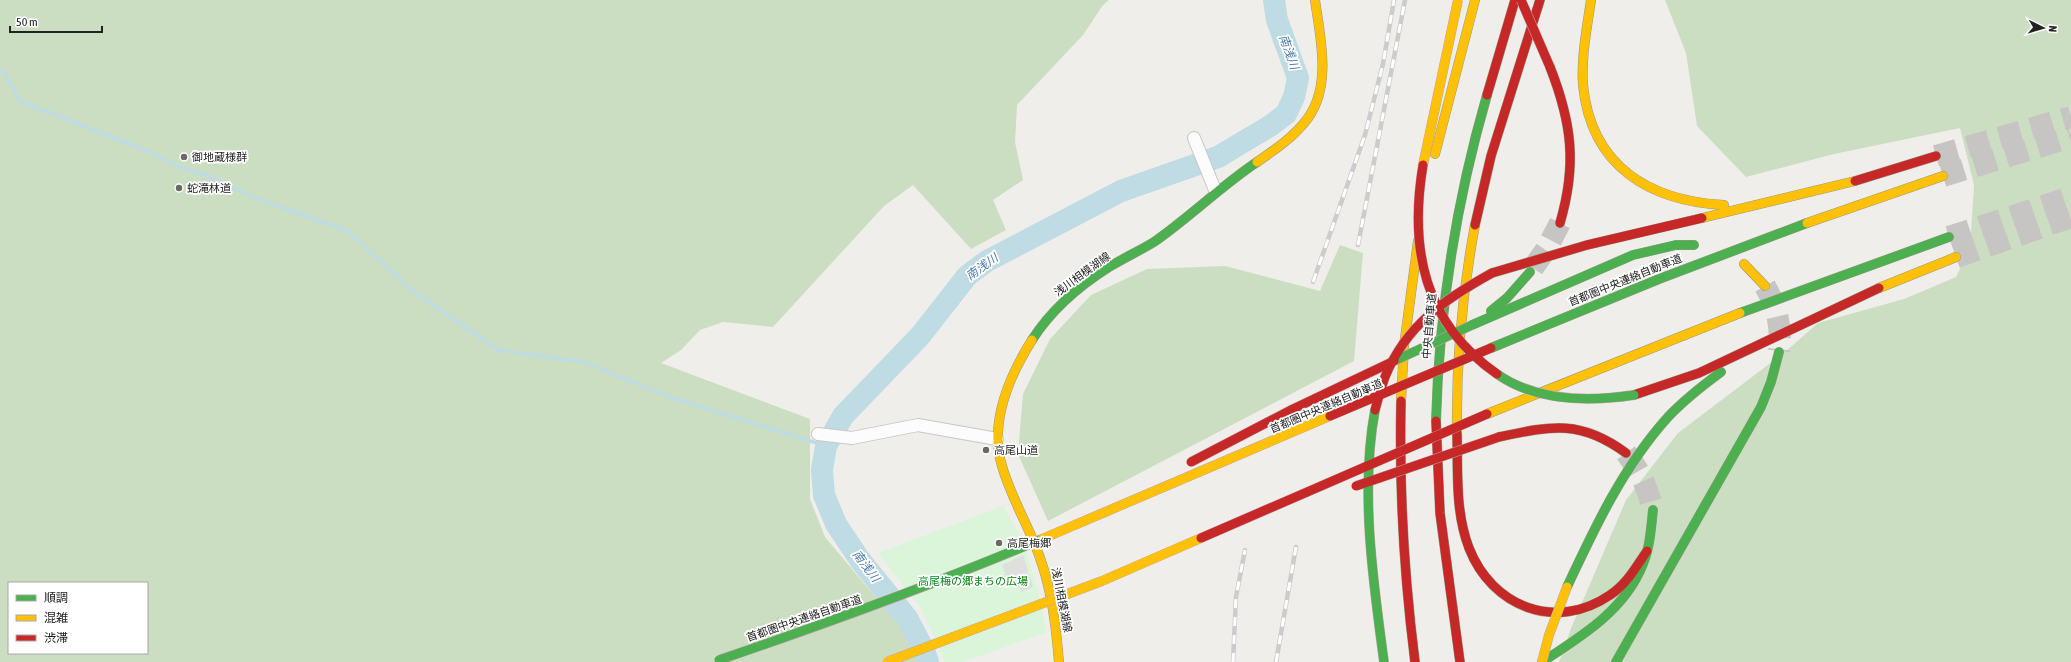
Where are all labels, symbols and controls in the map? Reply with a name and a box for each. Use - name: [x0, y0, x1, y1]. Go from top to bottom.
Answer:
- scale bar: [10, 8, 102, 34]
- north arrow: [2023, 8, 2063, 48]
- text: 50 m: [16, 15, 38, 29]
- text: N: [2047, 25, 2059, 33]
- water label: 南浅川: [1276, 33, 1302, 73]
- place label: 御地蔵様群: [191, 151, 247, 163]
- marker: 御地蔵様群: [179, 152, 189, 162]
- place label: 蛇滝林道: [187, 182, 231, 194]
- marker: 蛇滝林道: [174, 183, 184, 193]
- water label: 南浅川: [963, 250, 1002, 283]
- street label: 浅川相模湖線: [1052, 250, 1112, 298]
- street label: 首都圏中央連絡自動車道: [1567, 252, 1683, 308]
- street label: 中央自動車道: [1420, 293, 1438, 359]
- street label: 首都圏中央連絡自動車道: [1268, 377, 1384, 435]
- place label: 高尾山道: [994, 444, 1038, 456]
- marker: 高尾山道: [981, 445, 991, 455]
- place label: 高尾梅郷: [1007, 537, 1051, 549]
- marker: 高尾梅郷: [994, 538, 1004, 548]
- water label: 南浅川: [850, 547, 884, 586]
- street label: 浅川相模湖線: [1050, 566, 1074, 634]
- park label: 高尾梅の郷まちの広場: [918, 575, 1028, 587]
- legend: [8, 582, 148, 654]
- text: 順調: [44, 591, 68, 605]
- street label: 首都圏中央連絡自動車道: [745, 593, 863, 643]
- text: 混雑: [44, 611, 68, 625]
- text: 渋滞: [44, 631, 68, 645]

